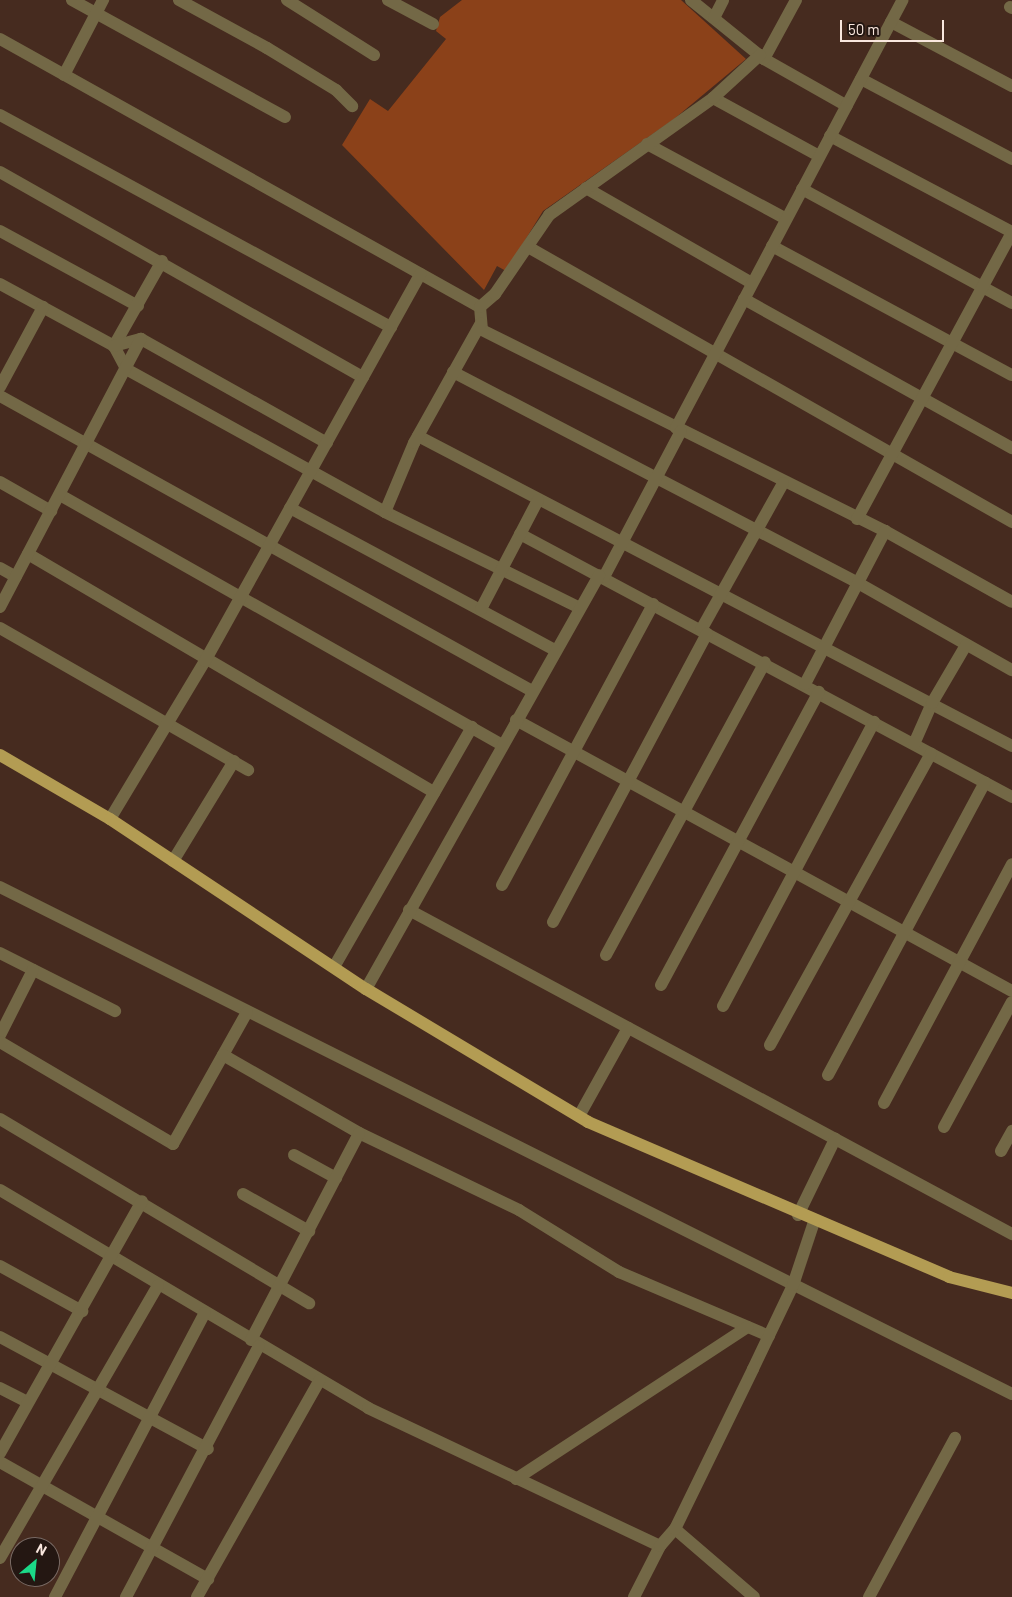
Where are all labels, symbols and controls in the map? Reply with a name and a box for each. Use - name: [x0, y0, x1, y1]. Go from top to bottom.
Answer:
- scale bar: [842, 10, 946, 42]
- text: 50 m: [848, 20, 880, 38]
- north arrow: [10, 1537, 60, 1587]
- text: N: [34, 1540, 50, 1559]

